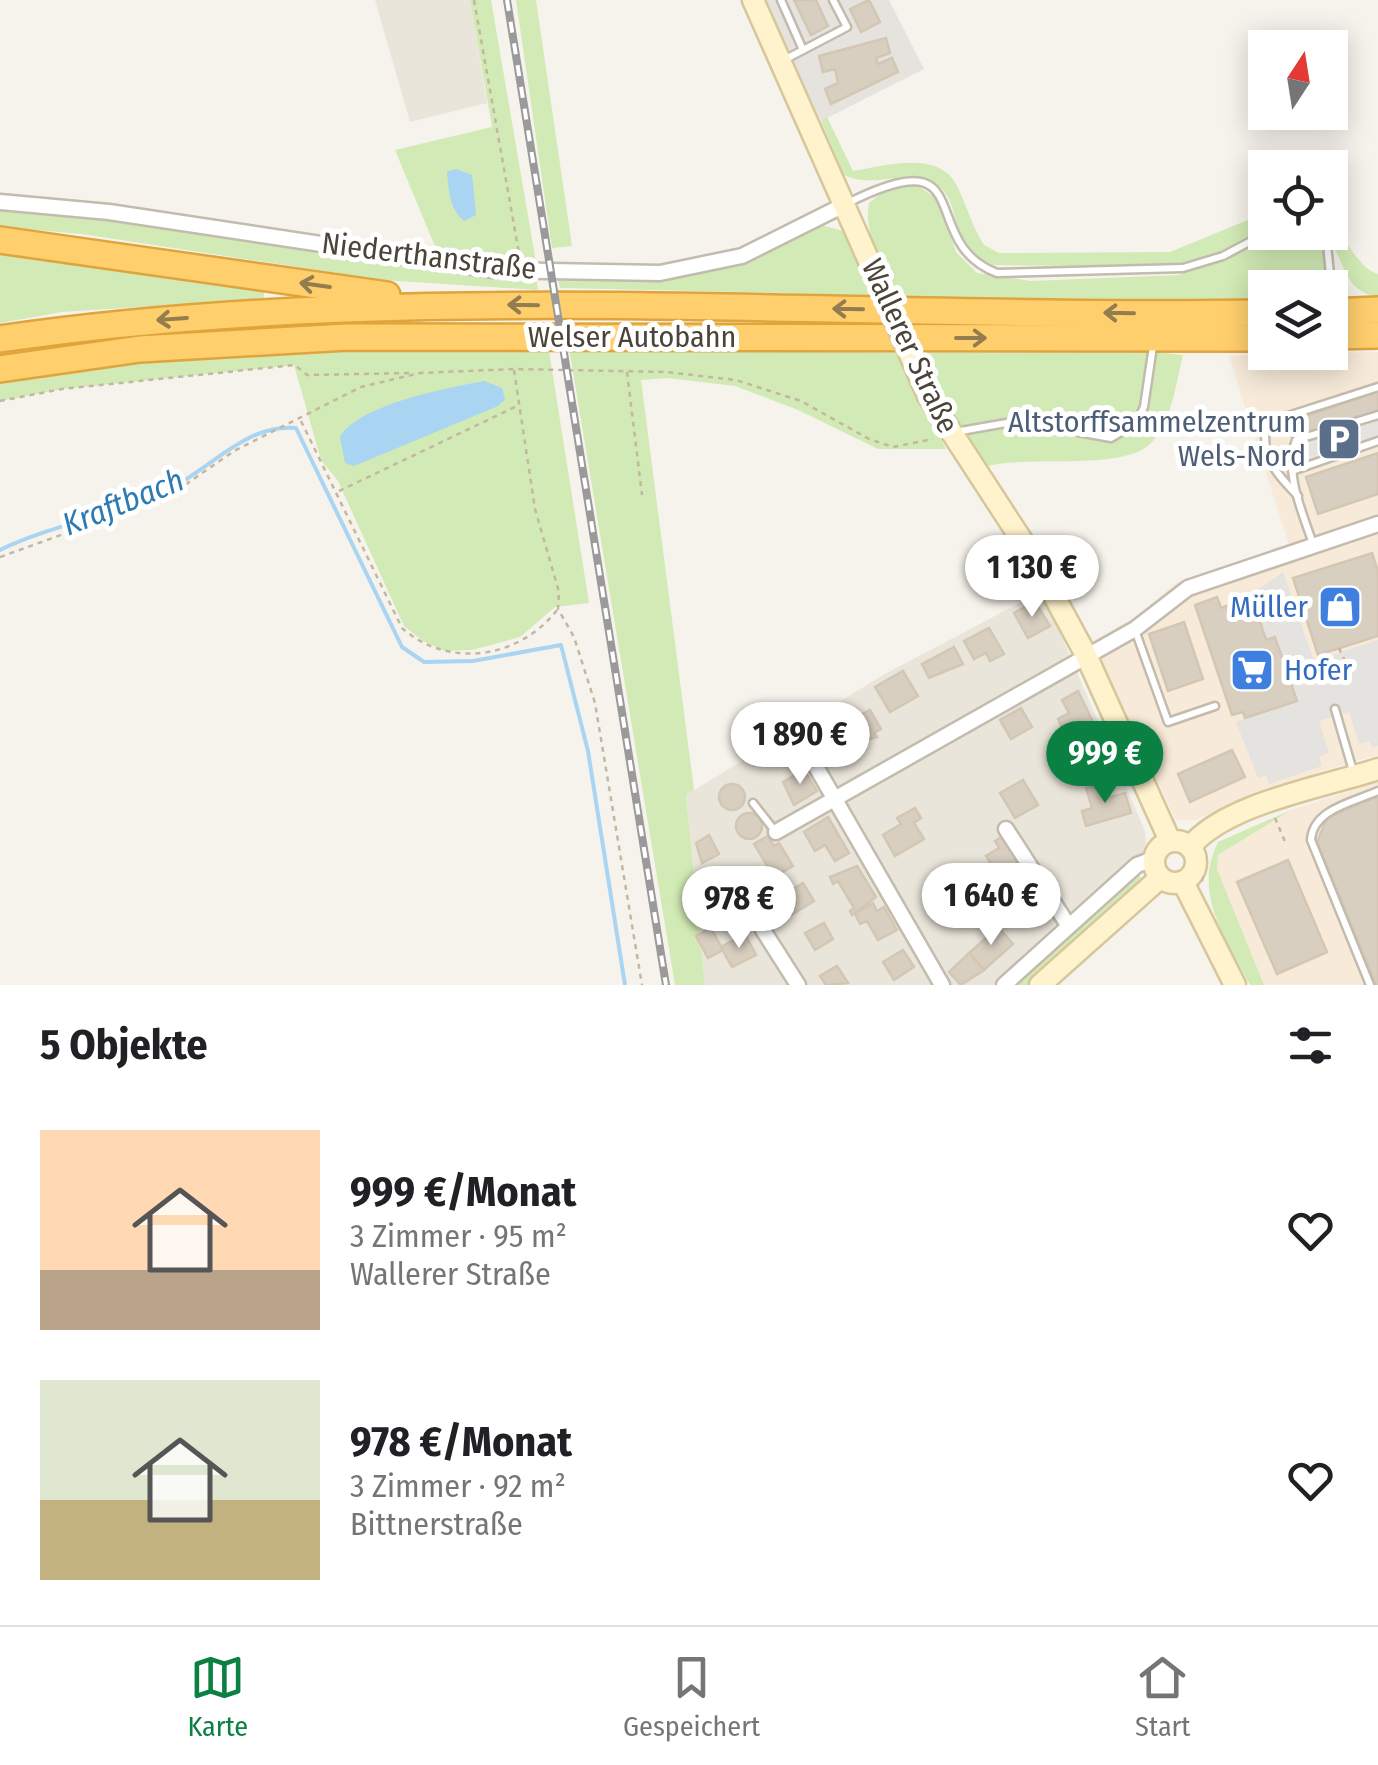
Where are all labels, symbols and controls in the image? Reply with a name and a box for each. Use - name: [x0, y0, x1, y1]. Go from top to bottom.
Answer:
- north arrow: [1248, 30, 1348, 130]
- map controls: [1248, 30, 1348, 370]
- button: locate: [1248, 150, 1348, 250]
- street label: Niederthanstraße: [320, 225, 538, 287]
- street label: Wallerer Straße: [854, 253, 966, 439]
- button: layers: [1248, 270, 1348, 370]
- one-way arrow: [300, 276, 332, 294]
- one-way arrow: [508, 296, 540, 314]
- one-way arrow: [833, 300, 865, 319]
- one-way arrow: [1104, 304, 1136, 322]
- one-way arrow: [157, 310, 189, 329]
- street label: Welser Autobahn: [528, 319, 736, 355]
- one-way arrow: [954, 328, 986, 348]
- place label: Altstorffsammelzentrum Wels-Nord: [1008, 404, 1306, 474]
- parking icon: Altstorffsammelzentrum Wels-Nord: [1316, 416, 1362, 462]
- water label: Kraftbach: [57, 460, 189, 544]
- pin: 1 130 €: [940, 535, 1124, 620]
- text: 1 130 €: [987, 548, 1077, 586]
- shop icon: Müller: [1317, 584, 1363, 630]
- place label: Müller: [1230, 589, 1309, 625]
- supermarket icon: Hofer: [1229, 647, 1275, 693]
- place label: Hofer: [1284, 652, 1353, 688]
- pin: 1 890 €: [708, 702, 892, 787]
- text: 1 890 €: [753, 715, 847, 753]
- pin: 999 €: [1035, 721, 1175, 806]
- text: 999 €: [1068, 734, 1142, 772]
- pin: 1 640 €: [899, 863, 1083, 948]
- pin: 978 €: [669, 866, 809, 951]
- text: 1 640 €: [944, 876, 1038, 914]
- text: 978 €: [704, 879, 774, 917]
- icon: filters: [1283, 1018, 1338, 1073]
- text: 5 Objekte: [40, 1020, 208, 1070]
- text: 999 €/Monat: [350, 1167, 576, 1217]
- icon: home: [120, 1170, 240, 1290]
- icon: heart: [1283, 1203, 1338, 1258]
- text: 3 Zimmer · 95 m²: [350, 1217, 567, 1255]
- text: Wallerer Straße: [350, 1255, 551, 1293]
- text: 978 €/Monat: [350, 1417, 572, 1467]
- icon: home: [120, 1420, 240, 1540]
- icon: heart: [1283, 1453, 1338, 1508]
- text: 3 Zimmer · 92 m²: [350, 1467, 566, 1505]
- text: Bittnerstraße: [350, 1505, 523, 1543]
- tab: Karte: [187, 1650, 248, 1743]
- tab: Gespeichert: [623, 1650, 760, 1743]
- tab: Start: [1135, 1650, 1191, 1743]

